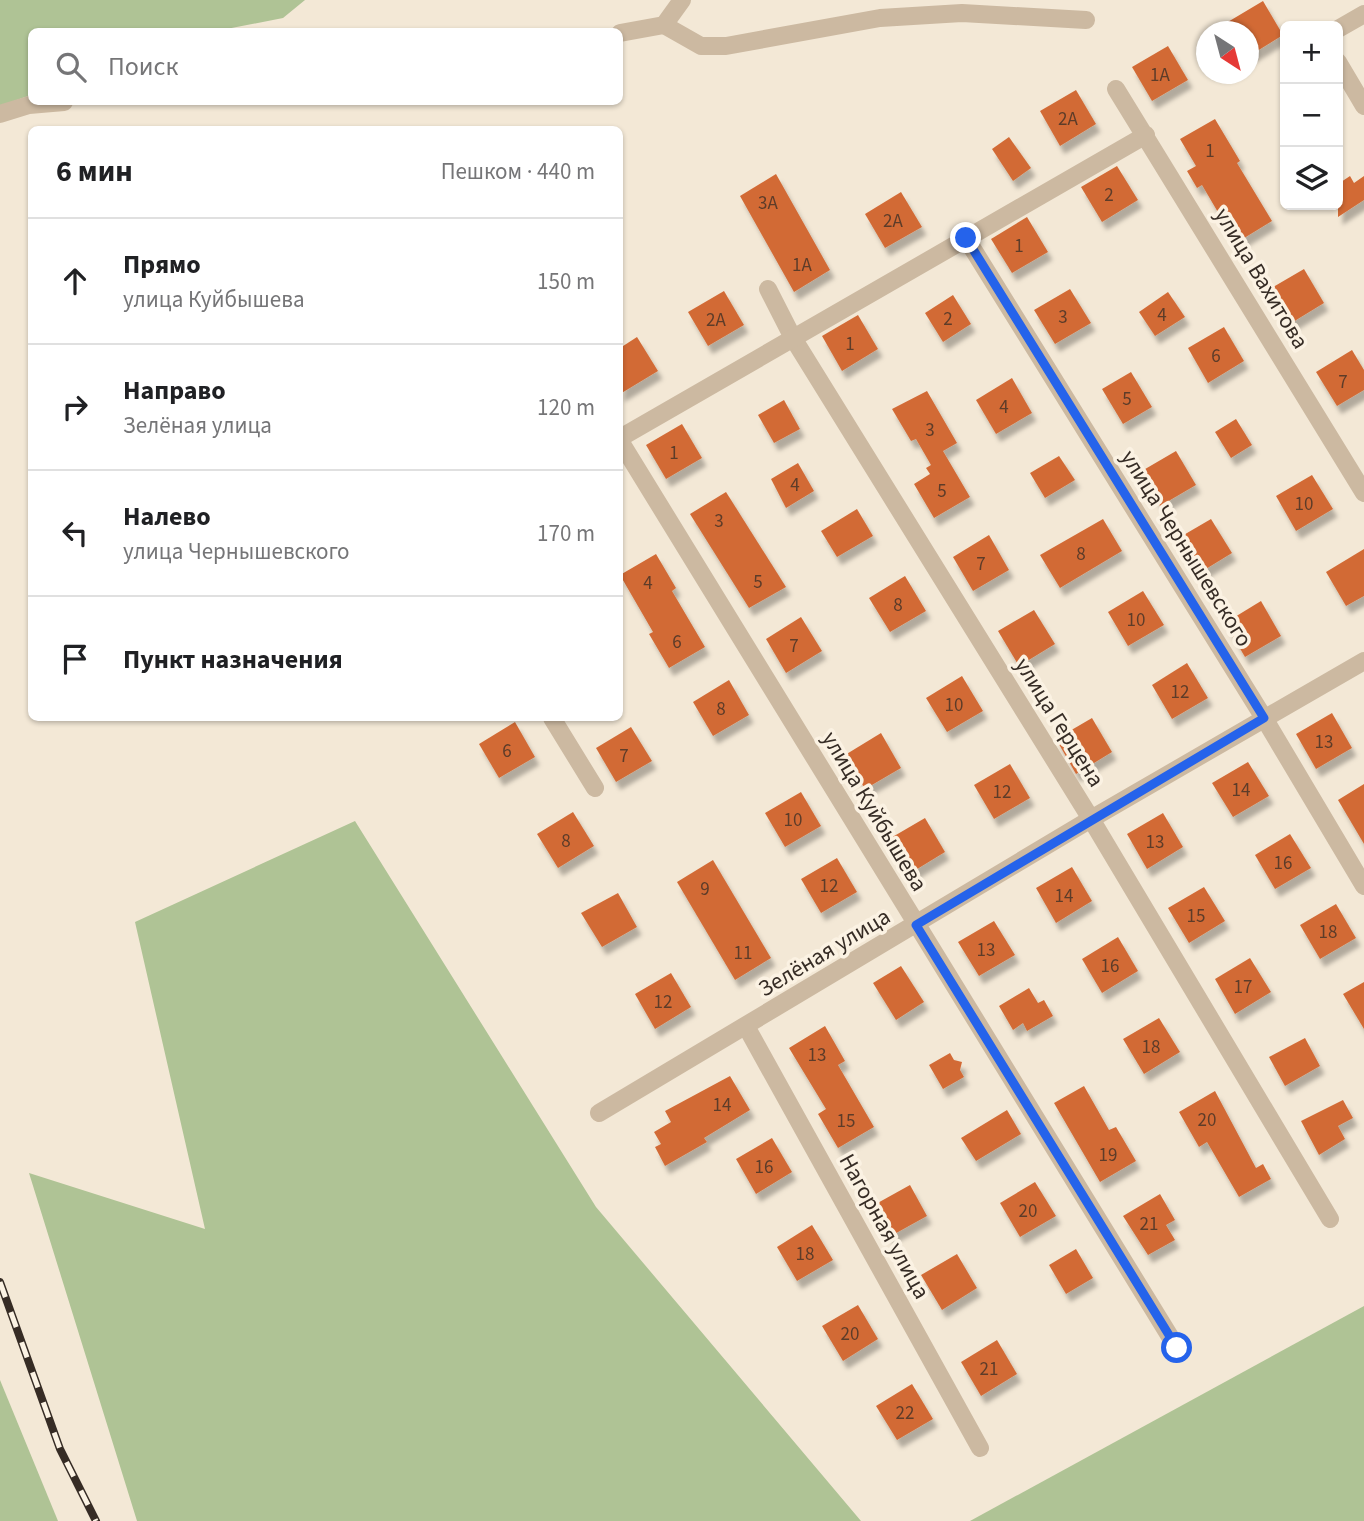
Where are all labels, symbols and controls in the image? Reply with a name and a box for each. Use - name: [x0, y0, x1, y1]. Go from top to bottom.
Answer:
- north arrow: [1196, 21, 1259, 84]
- map controls: [1280, 21, 1343, 210]
- button: +: [1280, 21, 1343, 84]
- search box: [28, 28, 623, 105]
- icon: search: [52, 48, 90, 86]
- text: Поиск: [108, 48, 178, 85]
- house number: 1А: [1150, 62, 1171, 89]
- button: −: [1280, 84, 1343, 147]
- house number: 2А: [1058, 106, 1079, 133]
- house number: 1: [1205, 138, 1215, 165]
- button: layers: [1280, 147, 1343, 210]
- text: 6 мин: [56, 150, 133, 193]
- text: Пешком · 440 m: [441, 155, 595, 188]
- house number: 2: [1104, 182, 1114, 209]
- house number: 3А: [758, 190, 779, 217]
- street label: улица Вахитова: [1206, 201, 1317, 355]
- house number: 2А: [883, 208, 904, 235]
- route end: [950, 222, 981, 253]
- house number: 1: [1014, 233, 1024, 260]
- text: Прямо: [123, 246, 201, 283]
- house number: 1А: [792, 252, 813, 279]
- icon: ahead: [56, 262, 94, 300]
- text: 150 m: [537, 265, 595, 298]
- text: улица Куйбышева: [123, 283, 304, 316]
- house number: 4: [1157, 302, 1167, 329]
- house number: 3: [1058, 304, 1068, 331]
- house number: 2: [943, 306, 953, 333]
- house number: 2А: [706, 307, 727, 334]
- house number: 1: [845, 331, 855, 358]
- house number: 6: [1211, 343, 1221, 370]
- house number: 7: [1338, 369, 1348, 396]
- text: Направо: [123, 372, 226, 409]
- house number: 5: [1122, 386, 1132, 413]
- icon: right: [56, 388, 94, 426]
- text: 120 m: [537, 391, 595, 424]
- house number: 4: [999, 394, 1009, 421]
- text: Зелёная улица: [123, 409, 272, 442]
- house number: 3: [925, 417, 935, 444]
- house number: 1: [669, 440, 679, 467]
- street label: улица Чернышевского: [1113, 443, 1261, 653]
- house number: 4: [790, 472, 800, 499]
- house number: 5: [937, 478, 947, 505]
- house number: 10: [1295, 491, 1313, 518]
- text: Налево: [123, 498, 211, 535]
- house number: 3: [714, 508, 724, 535]
- icon: left: [56, 514, 94, 552]
- text: 170 m: [537, 517, 595, 550]
- text: улица Чернышевского: [123, 535, 349, 568]
- house number: 8: [1076, 541, 1086, 568]
- house number: 7: [976, 551, 986, 578]
- house number: 5: [753, 569, 763, 596]
- house number: 4: [643, 570, 653, 597]
- house number: 8: [893, 592, 903, 619]
- house number: 10: [1127, 607, 1145, 634]
- house number: 6: [672, 629, 682, 656]
- house number: 7: [789, 633, 799, 660]
- icon: arrive: [56, 640, 94, 678]
- text: Пункт назначения: [123, 641, 343, 678]
- street label: улица Герцена: [1007, 651, 1112, 793]
- house number: 12: [1171, 679, 1189, 706]
- house number: 10: [945, 692, 963, 719]
- house number: 8: [716, 696, 726, 723]
- street label: улица Куйбышева: [814, 725, 935, 898]
- house number: 13: [1315, 729, 1333, 756]
- house number: 6: [502, 738, 512, 765]
- house number: 7: [619, 743, 629, 770]
- house number: 14: [1232, 777, 1250, 804]
- house number: 12: [993, 779, 1011, 806]
- house number: 10: [784, 807, 802, 834]
- house number: 8: [561, 828, 571, 855]
- house number: 13: [1146, 829, 1164, 856]
- house number: 16: [1274, 850, 1292, 877]
- house number: 12: [820, 873, 838, 900]
- house number: 9: [700, 876, 710, 903]
- house number: 14: [1055, 883, 1073, 910]
- street label: Зелёная улица: [752, 900, 897, 1005]
- house number: 15: [1187, 903, 1205, 930]
- house number: 18: [1319, 919, 1337, 946]
- house number: 13: [977, 937, 995, 964]
- house number: 11: [734, 940, 752, 967]
- house number: 16: [1101, 953, 1119, 980]
- house number: 17: [1234, 974, 1252, 1001]
- house number: 12: [654, 989, 672, 1016]
- house number: 18: [1142, 1034, 1160, 1061]
- house number: 13: [808, 1042, 826, 1069]
- house number: 14: [713, 1092, 731, 1119]
- house number: 20: [1198, 1107, 1216, 1134]
- house number: 15: [837, 1108, 855, 1135]
- house number: 19: [1099, 1142, 1117, 1169]
- street label: Нагорная улица: [831, 1148, 938, 1305]
- house number: 16: [755, 1154, 773, 1181]
- house number: 20: [1019, 1198, 1037, 1225]
- house number: 21: [1140, 1211, 1158, 1238]
- house number: 18: [796, 1241, 814, 1268]
- house number: 20: [841, 1321, 859, 1348]
- route start: [1161, 1332, 1192, 1363]
- house number: 21: [980, 1356, 998, 1383]
- house number: 22: [896, 1400, 914, 1427]

